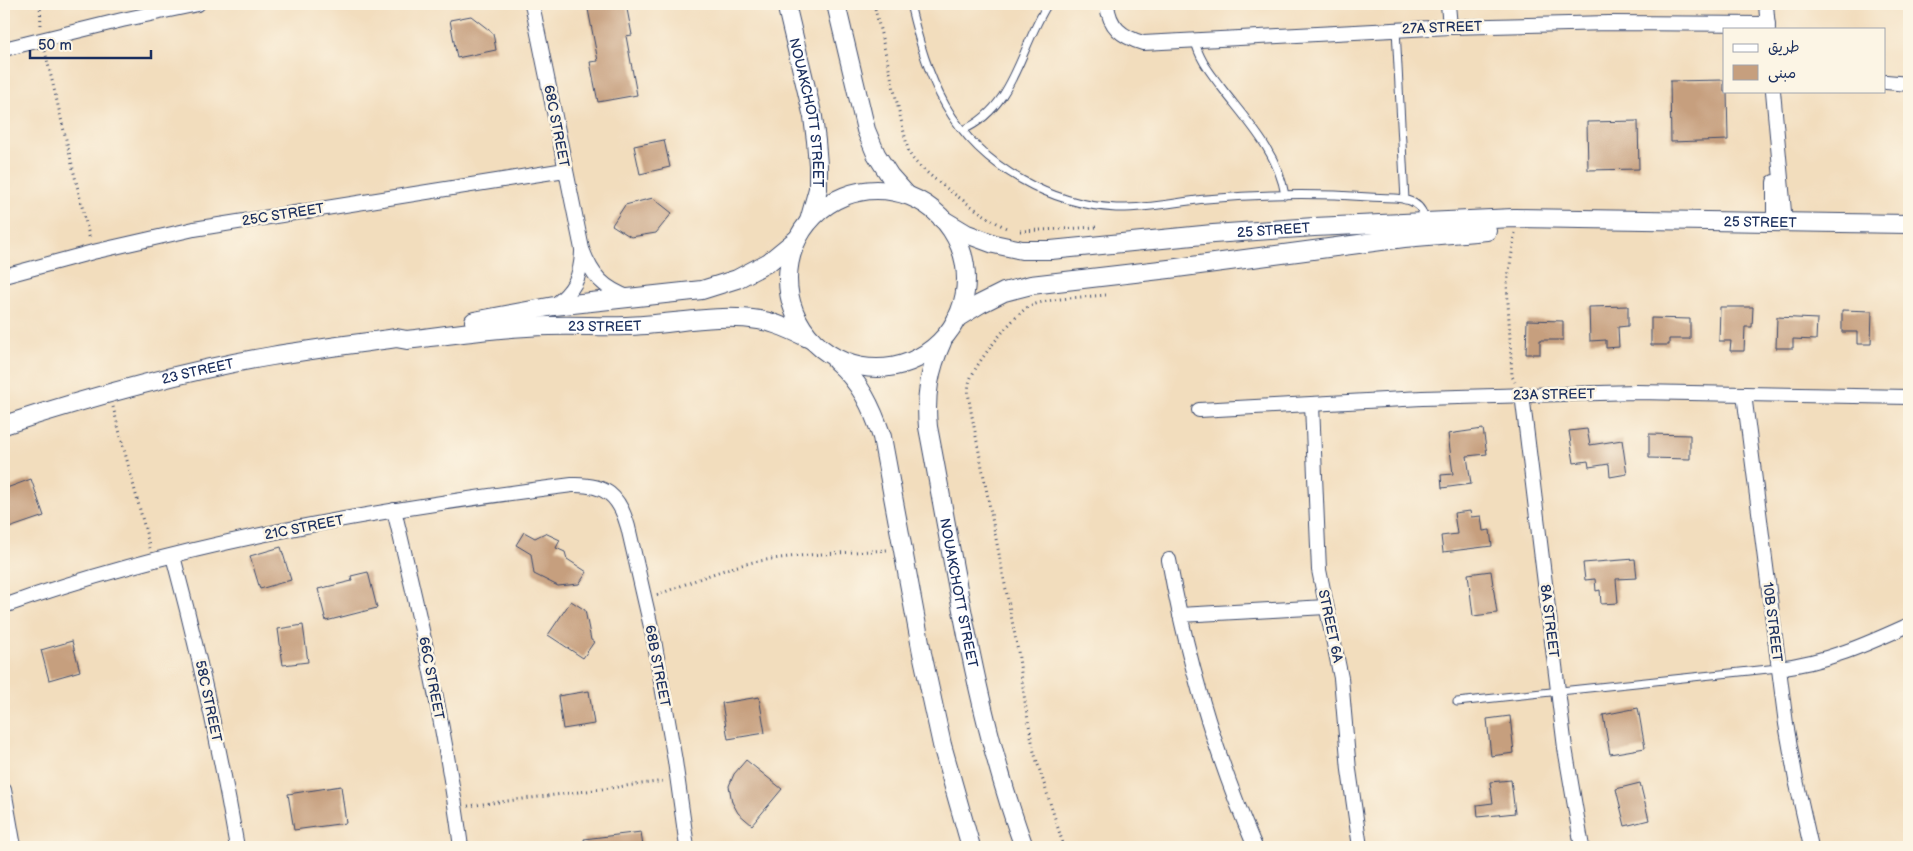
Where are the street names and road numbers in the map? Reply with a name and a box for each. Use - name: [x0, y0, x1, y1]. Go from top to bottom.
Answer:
- street label: 27A STREET: [1401, 18, 1483, 37]
- street label: NOUAKCHOTT STREET: [785, 36, 826, 188]
- street label: 68C STREET: [540, 83, 573, 169]
- street label: 25C STREET: [241, 200, 326, 229]
- street label: 25 STREET: [1723, 213, 1797, 231]
- street label: 25 STREET: [1236, 219, 1311, 241]
- street label: 23 STREET: [568, 317, 643, 335]
- street label: 23 STREET: [160, 355, 236, 388]
- street label: 23A STREET: [1513, 385, 1596, 404]
- street label: 21C STREET: [263, 511, 346, 544]
- street label: NOUAKCHOTT STREET: [936, 517, 982, 670]
- street label: 10B STREET: [1759, 581, 1786, 663]
- street label: 8A STREET: [1537, 583, 1563, 659]
- street label: STREET 6A: [1314, 588, 1347, 665]
- street label: 68B STREET: [641, 624, 674, 709]
- street label: 66C STREET: [415, 635, 448, 722]
- street label: 58C STREET: [192, 659, 226, 744]

